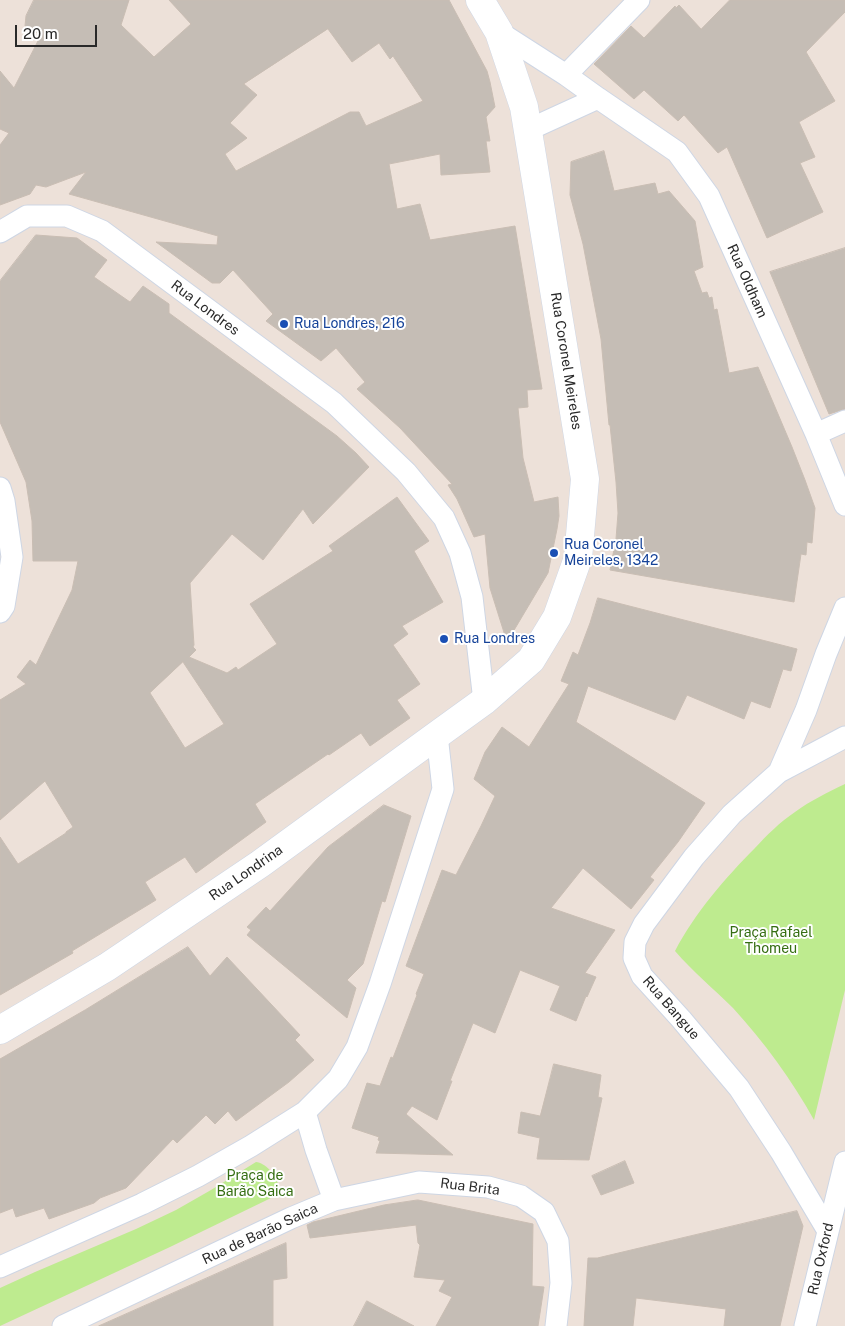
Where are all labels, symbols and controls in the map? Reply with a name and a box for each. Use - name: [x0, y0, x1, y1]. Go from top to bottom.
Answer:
- scale bar: [18, 15, 100, 47]
- text: 20 m: [23, 25, 58, 42]
- street label: Rua Oldham: [723, 241, 771, 321]
- street label: Rua Londres: [168, 277, 242, 339]
- street label: Rua Coronel Meireles: [547, 291, 585, 431]
- place label: Rua Londres, 216: [294, 316, 405, 332]
- marker: Rua Londres, 216: [278, 318, 290, 330]
- place label: Rua Coronel Meireles, 1342: [564, 537, 658, 570]
- marker: Rua Coronel Meireles, 1342: [548, 547, 560, 559]
- place label: Rua Londres: [454, 631, 535, 647]
- marker: Rua Londres: [438, 633, 450, 645]
- street label: Rua Londrina: [206, 842, 286, 904]
- park label: Praça Rafael Thomeu: [730, 925, 812, 958]
- street label: Rua Bangue: [639, 973, 703, 1043]
- park label: Praça de Barão Saica: [216, 1168, 294, 1200]
- street label: Rua Brita: [439, 1175, 501, 1199]
- street label: Rua de Barão Saica: [200, 1200, 320, 1268]
- street label: Rua Oxford: [805, 1221, 837, 1297]

